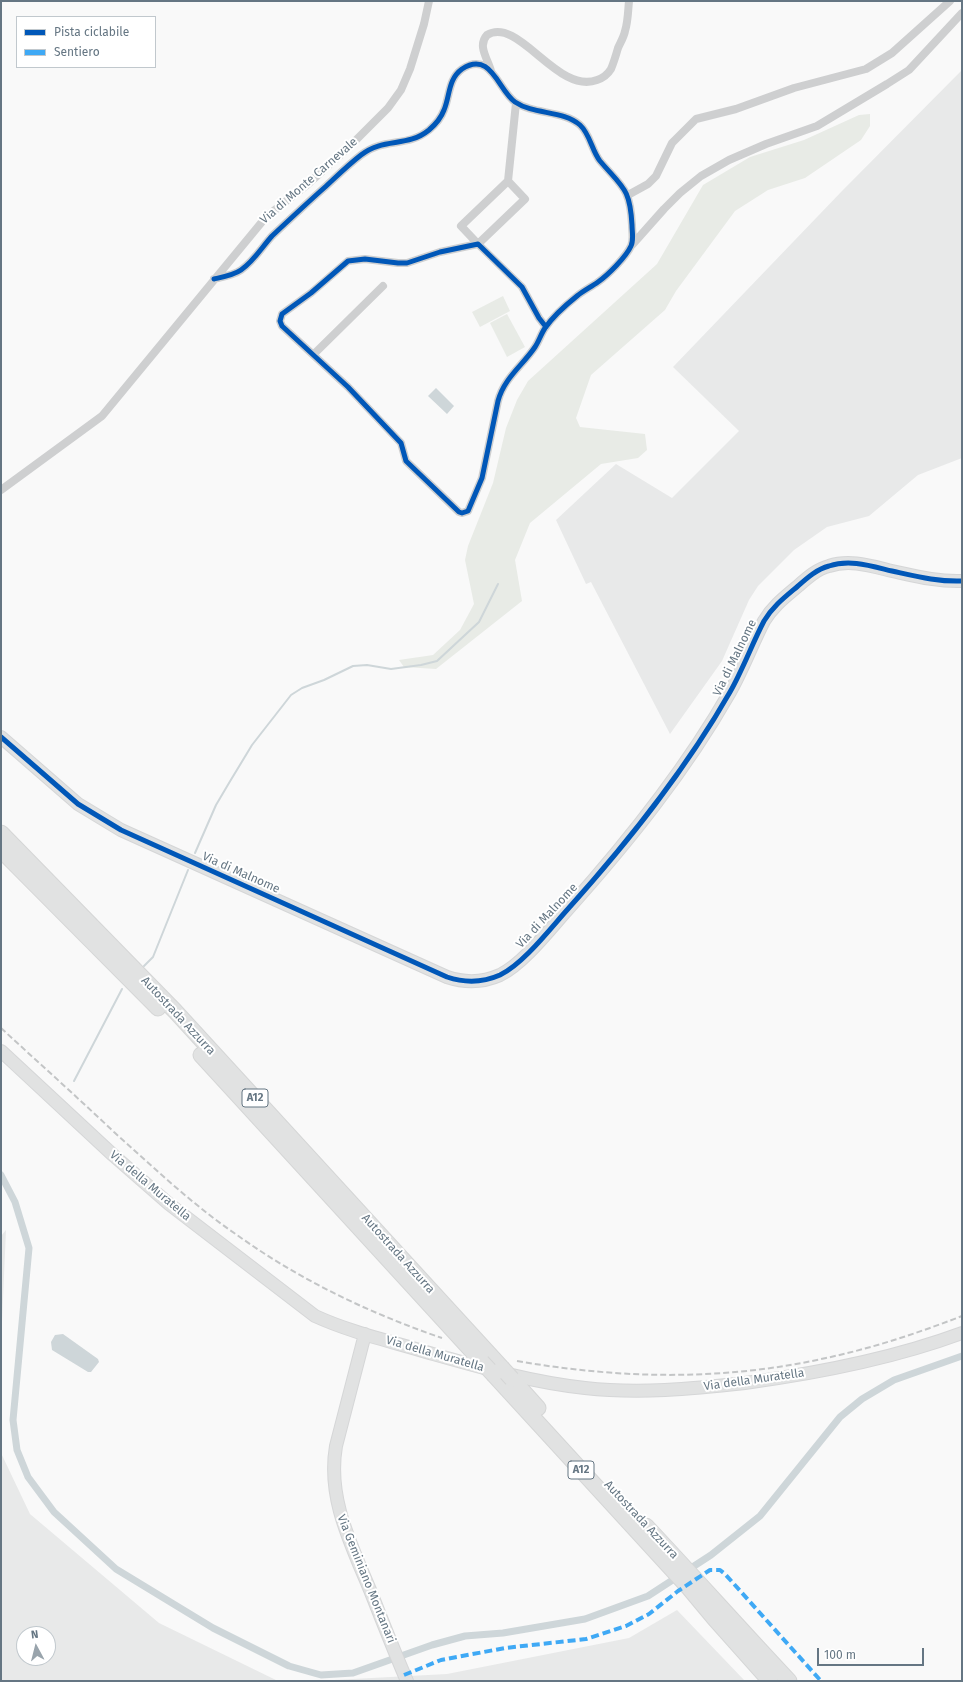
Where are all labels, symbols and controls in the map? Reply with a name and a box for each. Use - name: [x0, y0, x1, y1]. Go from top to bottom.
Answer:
- legend: [16, 16, 156, 68]
- text: Pista ciclabile: [54, 25, 129, 39]
- text: Sentiero: [54, 45, 100, 59]
- street label: Via di Monte Carnevale: [257, 135, 361, 227]
- street label: Via di Malnome: [710, 617, 760, 699]
- street label: Via di Malnome: [200, 849, 282, 897]
- street label: Via di Malnome: [513, 881, 581, 951]
- street label: Autostrada Azzurra: [138, 974, 218, 1058]
- road number: A12: [242, 1089, 268, 1107]
- street label: Via della Muratella: [107, 1148, 193, 1224]
- street label: Autostrada Azzurra: [358, 1211, 438, 1297]
- street label: Via della Muratella: [384, 1333, 486, 1375]
- street label: Via della Muratella: [703, 1366, 805, 1394]
- road number: A12: [568, 1461, 594, 1479]
- street label: Autostrada Azzurra: [601, 1478, 681, 1562]
- street label: Via Geminiano Montanari: [334, 1513, 398, 1645]
- north arrow: [16, 1626, 56, 1666]
- text: N: [30, 1628, 39, 1641]
- scale bar: [819, 1640, 926, 1666]
- text: 100 m: [824, 1648, 856, 1662]

